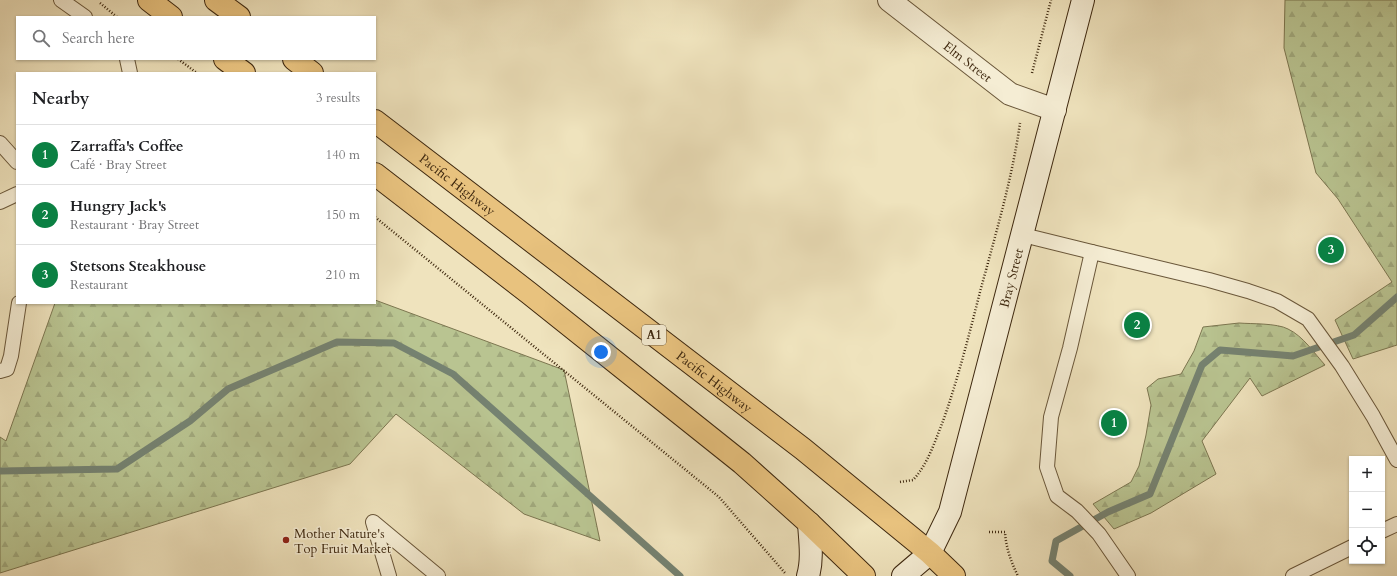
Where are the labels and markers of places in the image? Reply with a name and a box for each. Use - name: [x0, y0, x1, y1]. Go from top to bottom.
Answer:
- pin: 3: [1318, 235, 1344, 265]
- pin: 2: [1124, 310, 1150, 340]
- pin: 1: [1101, 408, 1127, 438]
- place label: Mother Nature's Top Fruit Market: [294, 525, 391, 558]
- marker: Mother Nature's Top Fruit Market: [281, 535, 291, 545]

